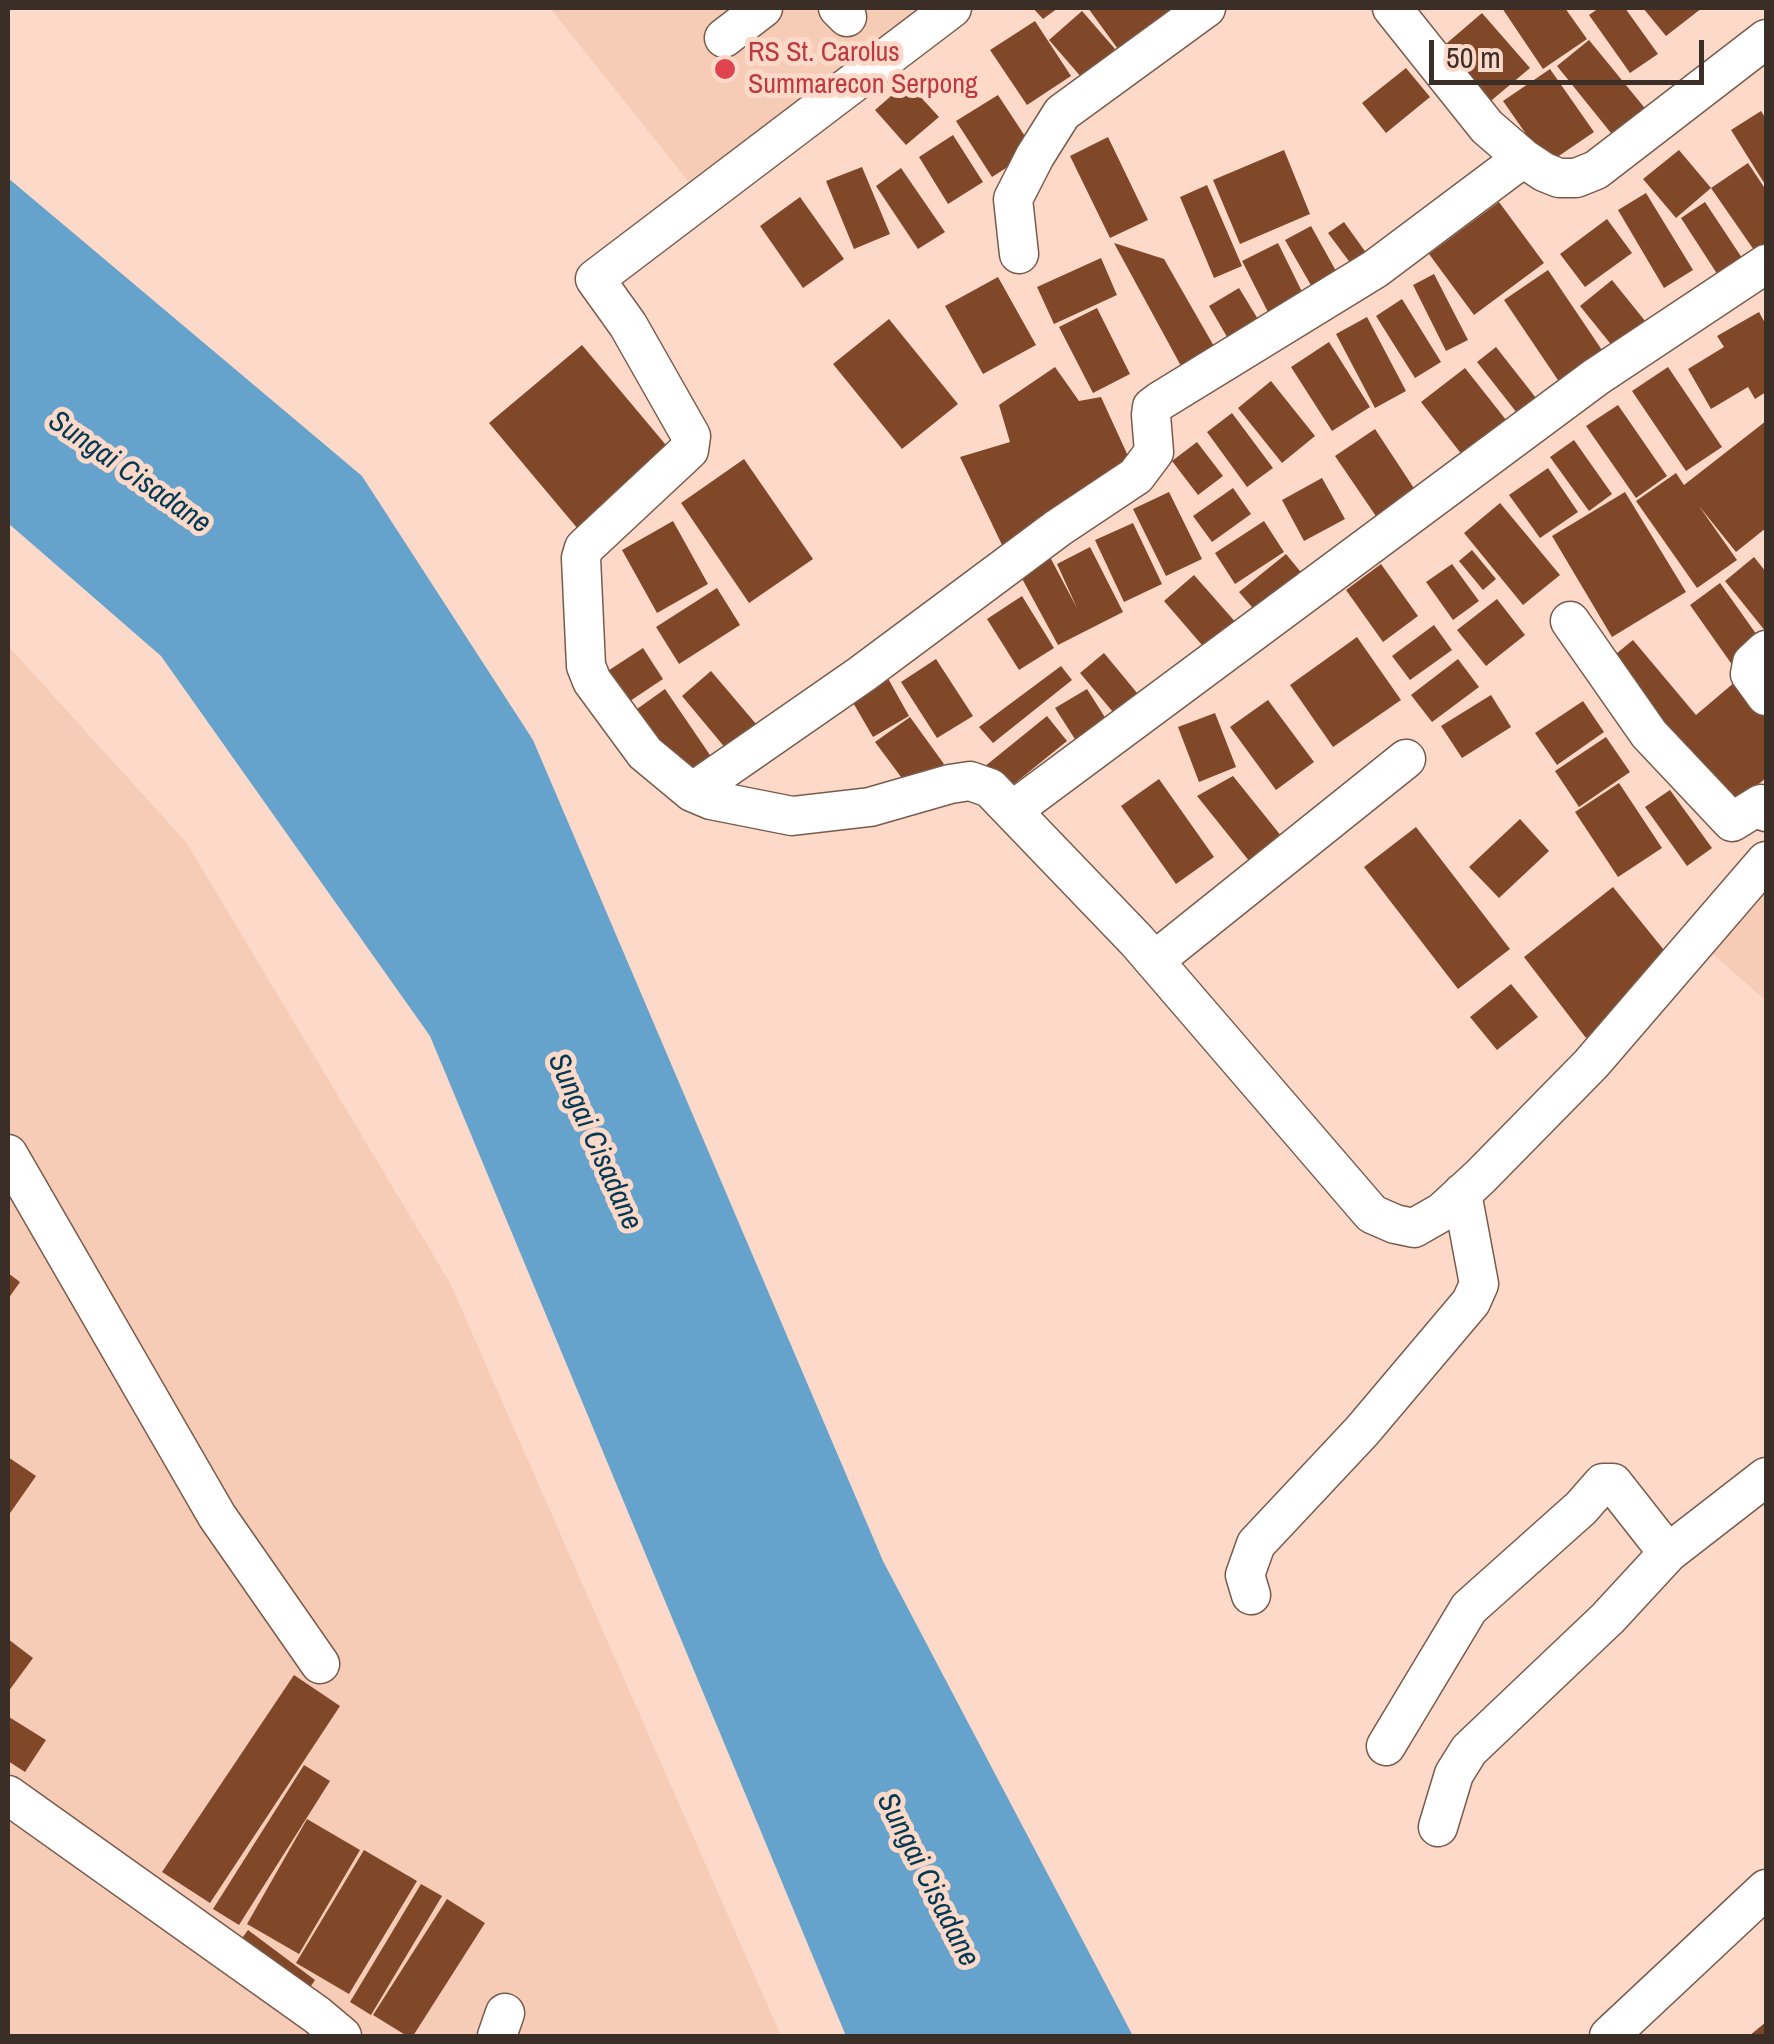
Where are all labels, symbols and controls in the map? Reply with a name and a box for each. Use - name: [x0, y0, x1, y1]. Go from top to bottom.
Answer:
- scale bar: [1434, 20, 1709, 82]
- place label: RS St. Carolus Summarecon Serpong: [748, 36, 978, 102]
- text: 50 m: [1446, 37, 1501, 77]
- marker: RS St. Carolus Summarecon Serpong: [712, 56, 738, 82]
- water label: Sungai Cisadane: [41, 404, 217, 542]
- water label: Sungai Cisadane: [539, 1048, 649, 1236]
- water label: Sungai Cisadane: [868, 1787, 986, 1973]

